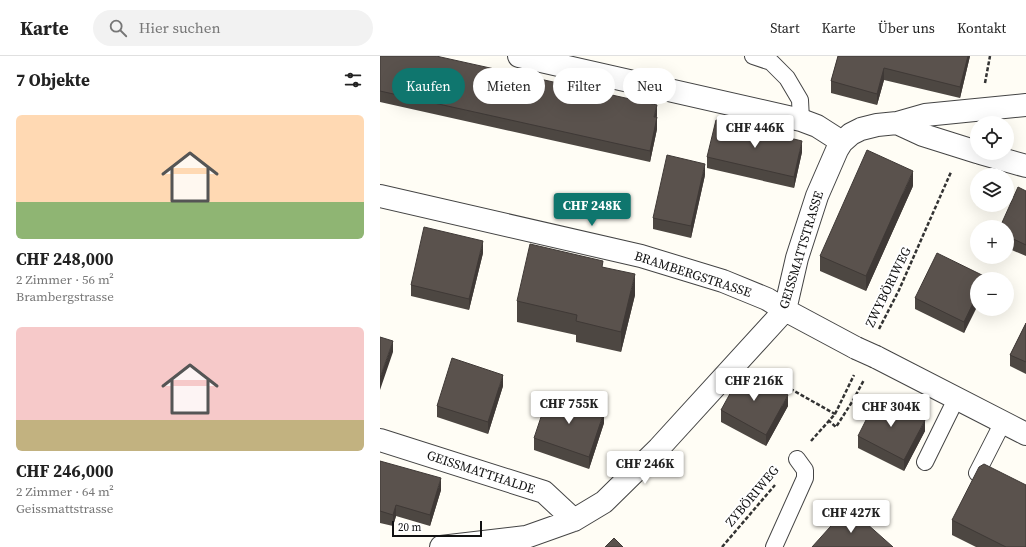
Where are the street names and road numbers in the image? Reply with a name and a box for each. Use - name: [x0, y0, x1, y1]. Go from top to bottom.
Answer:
- street label: GEISSMATTSTRASSE: [775, 189, 827, 311]
- street label: ZWYBÖRIWEG: [861, 244, 915, 330]
- street label: BRAMBERGSTRASSE: [632, 247, 754, 301]
- street label: GEISSMATTHALDE: [425, 446, 537, 498]
- street label: ZYBÖRIWEG: [721, 462, 783, 530]

